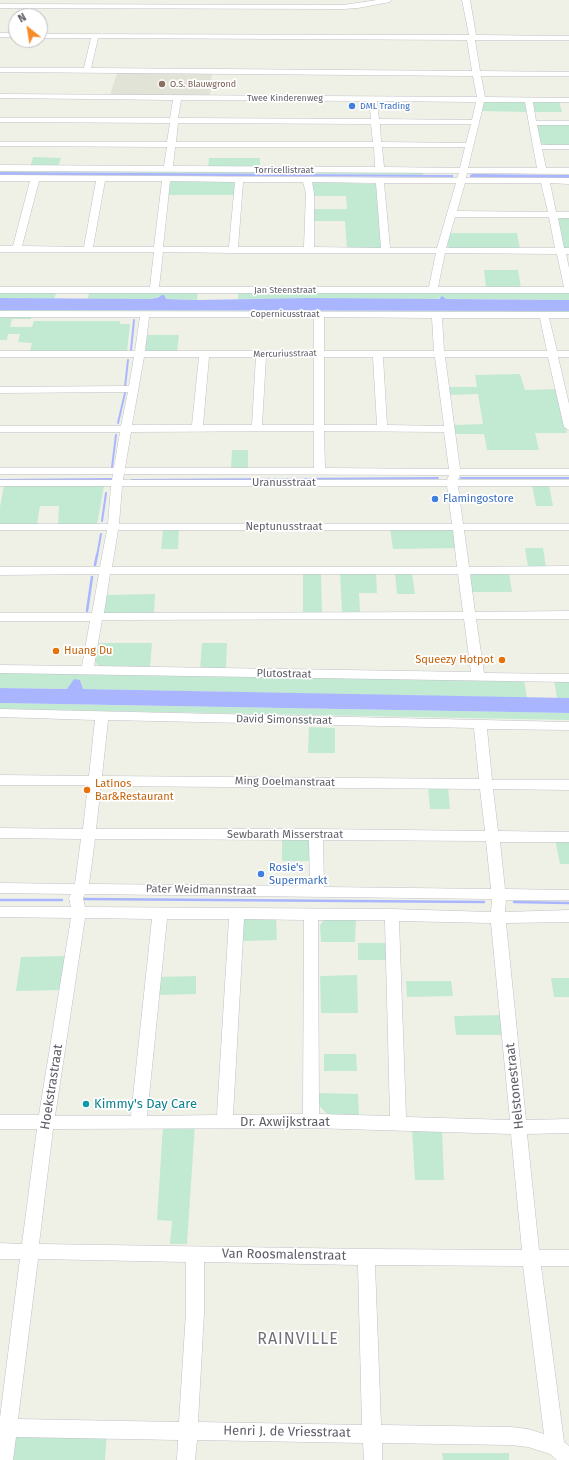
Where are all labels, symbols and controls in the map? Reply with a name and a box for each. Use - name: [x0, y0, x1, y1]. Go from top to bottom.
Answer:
- north arrow: [8, 8, 48, 48]
- text: N: [16, 11, 29, 25]
- marker: O.S. Blauwgrond: [157, 79, 167, 89]
- place label: O.S. Blauwgrond: [170, 79, 236, 89]
- street label: Twee Kinderenweg: [247, 93, 323, 103]
- marker: DML Trading: [347, 101, 357, 111]
- place label: DML Trading: [360, 101, 410, 111]
- street label: Torricellistraat: [254, 165, 314, 175]
- street label: Jan Steenstraat: [254, 285, 316, 295]
- street label: Copernicusstraat: [251, 309, 319, 319]
- street label: Mercuriusstraat: [253, 348, 317, 360]
- street label: Uranusstraat: [252, 476, 316, 490]
- place label: Flamingostore: [443, 492, 514, 506]
- marker: Flamingostore: [430, 494, 440, 504]
- street label: Neptunusstraat: [245, 520, 323, 534]
- place label: Huang Du: [64, 644, 112, 658]
- marker: Huang Du: [51, 646, 61, 656]
- place label: Squeezy Hotpot: [415, 653, 494, 667]
- marker: Squeezy Hotpot: [497, 655, 507, 665]
- street label: Plutostraat: [256, 667, 312, 681]
- street label: David Simonsstraat: [236, 713, 332, 727]
- street label: Ming Doelmanstraat: [235, 775, 335, 789]
- place label: Latinos Bar&Restaurant: [95, 777, 174, 803]
- marker: Latinos Bar&Restaurant: [82, 785, 92, 795]
- street label: Sewbarath Misserstraat: [227, 828, 343, 842]
- place label: Rosie's Supermarkt: [269, 861, 327, 887]
- marker: Rosie's Supermarkt: [256, 869, 266, 879]
- street label: Pater Weidmannstraat: [146, 882, 256, 898]
- street label: Helstonestraat: [503, 1042, 527, 1130]
- street label: Hoekstrastraat: [38, 1043, 66, 1131]
- place label: Kimmy's Day Care: [94, 1096, 197, 1112]
- marker: Kimmy's Day Care: [81, 1099, 91, 1109]
- street label: Dr. Axwijkstraat: [240, 1114, 330, 1130]
- street label: Van Roosmalenstraat: [222, 1246, 346, 1264]
- district label: RAINVILLE: [257, 1330, 339, 1350]
- street label: Henri J. de Vriesstraat: [223, 1423, 351, 1441]

